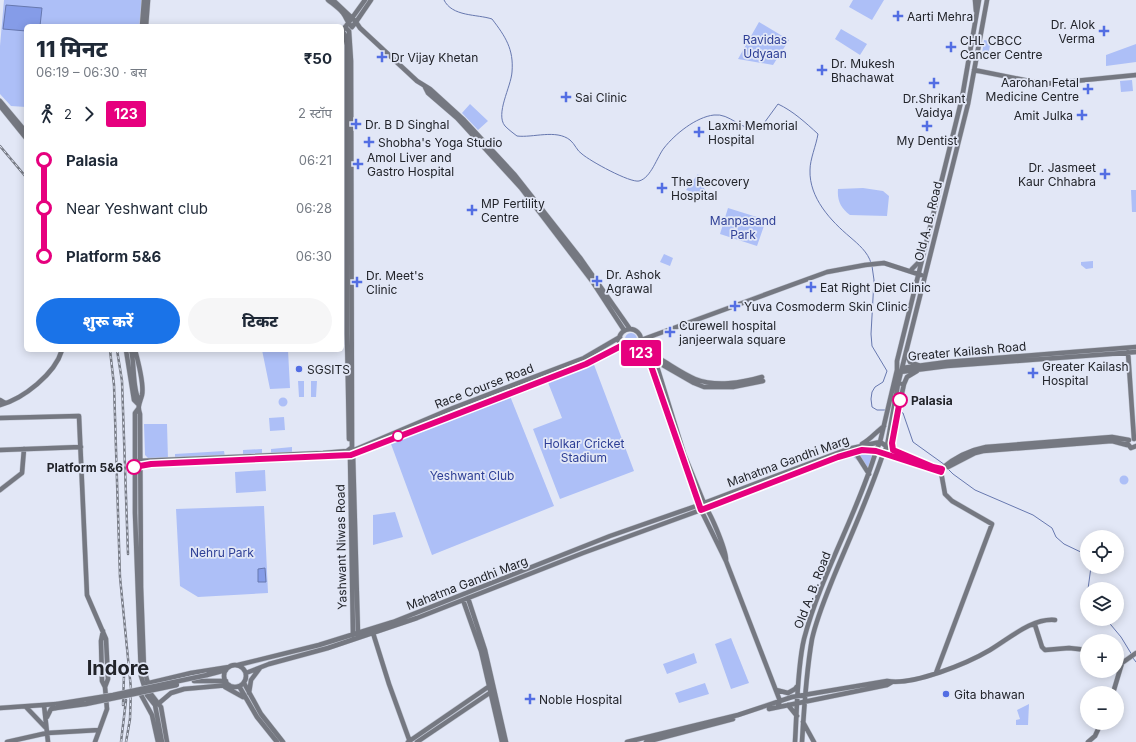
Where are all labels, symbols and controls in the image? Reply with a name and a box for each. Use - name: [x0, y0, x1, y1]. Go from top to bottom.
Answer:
- place label: Aarti Mehra: [907, 9, 973, 24]
- marker: Aarti Mehra: [892, 10, 904, 22]
- place label: Dr. Alok Verma: [1051, 17, 1095, 46]
- marker: Dr. Alok Verma: [1098, 25, 1110, 37]
- park label: Ravidas Udyaan: [743, 32, 787, 61]
- place label: CHL CBCC Cancer Centre: [960, 33, 1042, 62]
- text: 11 मिनट: [36, 36, 108, 62]
- marker: CHL CBCC Cancer Centre: [945, 41, 957, 53]
- text: ₹50: [304, 49, 332, 68]
- place label: Dr Vijay Khetan: [391, 50, 478, 65]
- marker: Dr Vijay Khetan: [376, 51, 388, 63]
- place label: Dr. Mukesh Bhachawat: [831, 56, 895, 85]
- text: 06:19 – 06:30 · बस: [36, 64, 147, 80]
- marker: Dr. Mukesh Bhachawat: [816, 64, 828, 76]
- place label: Aarohan Fetal Medicine Centre: [986, 75, 1079, 104]
- marker: Dr.Shrikant Vaidya: [928, 77, 940, 89]
- marker: Aarohan Fetal Medicine Centre: [1082, 83, 1094, 95]
- place label: Sai Clinic: [575, 90, 627, 105]
- marker: Sai Clinic: [560, 91, 572, 103]
- place label: Dr.Shrikant Vaidya: [903, 91, 965, 120]
- icon: walk: [36, 103, 58, 125]
- icon: forward: [78, 103, 100, 125]
- text: 123: [114, 105, 138, 122]
- text: 2 स्टॉप: [298, 105, 332, 121]
- text: 2: [64, 106, 72, 122]
- place label: Amit Julka: [1014, 108, 1073, 123]
- marker: Amit Julka: [1076, 109, 1088, 121]
- place label: Dr. B D Singhal: [365, 117, 449, 132]
- marker: Dr. B D Singhal: [350, 118, 362, 130]
- place label: Laxmi Memorial Hospital: [708, 118, 798, 147]
- marker: My Dentist: [921, 120, 933, 132]
- marker: Laxmi Memorial Hospital: [693, 126, 705, 138]
- place label: My Dentist: [897, 133, 958, 148]
- place label: Shobha's Yoga Studio: [378, 135, 503, 150]
- marker: Shobha's Yoga Studio: [363, 136, 375, 148]
- place label: Amol Liver and Gastro Hospital: [367, 150, 454, 179]
- text: Palasia: [66, 151, 118, 170]
- text: 06:21: [299, 152, 332, 168]
- marker: Amol Liver and Gastro Hospital: [352, 158, 364, 170]
- place label: Dr. Jasmeet Kaur Chhabra: [1018, 160, 1096, 189]
- marker: Dr. Jasmeet Kaur Chhabra: [1099, 168, 1111, 180]
- place label: The Recovery Hospital: [671, 174, 750, 203]
- street label: Old A. B. Road: [911, 180, 945, 262]
- marker: The Recovery Hospital: [656, 182, 668, 194]
- place label: MP Fertility Centre: [481, 196, 545, 225]
- text: Near Yeshwant club: [66, 199, 208, 218]
- text: 06:28: [296, 200, 332, 216]
- marker: MP Fertility Centre: [466, 204, 478, 216]
- park label: Manpasand Park: [710, 213, 776, 242]
- text: Platform 5&6: [66, 247, 161, 266]
- text: 06:30: [296, 248, 332, 264]
- place label: Dr. Ashok Agrawal: [606, 267, 661, 296]
- place label: Dr. Meet's Clinic: [366, 268, 424, 297]
- marker: Dr. Ashok Agrawal: [591, 275, 603, 287]
- marker: Dr. Meet's Clinic: [351, 276, 363, 288]
- place label: Eat Right Diet Clinic: [820, 280, 931, 295]
- marker: Eat Right Diet Clinic: [805, 281, 817, 293]
- button: शुरू करें: [36, 298, 180, 344]
- button: टिकट: [188, 298, 332, 344]
- place label: Yuva Cosmoderm Skin Clinic: [744, 299, 908, 314]
- marker: Yuva Cosmoderm Skin Clinic: [729, 300, 741, 312]
- place label: Curewell hospital janjeerwala square: [678, 318, 786, 347]
- marker: Curewell hospital janjeerwala square: [664, 326, 676, 338]
- street label: Greater Kailash Road: [907, 338, 1027, 364]
- line badge: 123: [618, 340, 664, 366]
- text: 123: [629, 344, 653, 361]
- place label: Greater Kailash Hospital: [1042, 359, 1129, 388]
- street label: Race Course Road: [432, 360, 536, 412]
- place label: SGSITS: [307, 362, 350, 377]
- marker: SGSITS: [294, 364, 304, 374]
- marker: Greater Kailash Hospital: [1027, 367, 1039, 379]
- marker: Palasia: [892, 392, 908, 408]
- place label: Palasia: [911, 393, 953, 408]
- unlabelled marker: [392, 430, 404, 442]
- street label: Mahatma Gandhi Marg: [725, 432, 851, 490]
- park label: Holkar Cricket Stadium: [544, 436, 624, 465]
- marker: Platform 5&6: [126, 459, 142, 475]
- place label: Platform 5&6: [47, 460, 123, 475]
- park label: Yeshwant Club: [430, 468, 514, 483]
- street label: Yashwant Niwas Road: [332, 484, 350, 610]
- map controls: [1080, 530, 1124, 730]
- button: locate: [1080, 530, 1124, 574]
- park label: Nehru Park: [190, 545, 254, 560]
- street label: Old A. B. Road: [790, 549, 834, 631]
- street label: Mahatma Gandhi Marg: [404, 553, 530, 613]
- button: layers: [1080, 582, 1124, 626]
- button: +: [1080, 634, 1124, 678]
- district label: Indore: [87, 656, 149, 680]
- button: −: [1080, 686, 1124, 730]
- place label: Gita bhawan: [954, 687, 1025, 702]
- marker: Gita bhawan: [941, 689, 951, 699]
- place label: Noble Hospital: [539, 692, 622, 707]
- marker: Noble Hospital: [524, 693, 536, 705]

